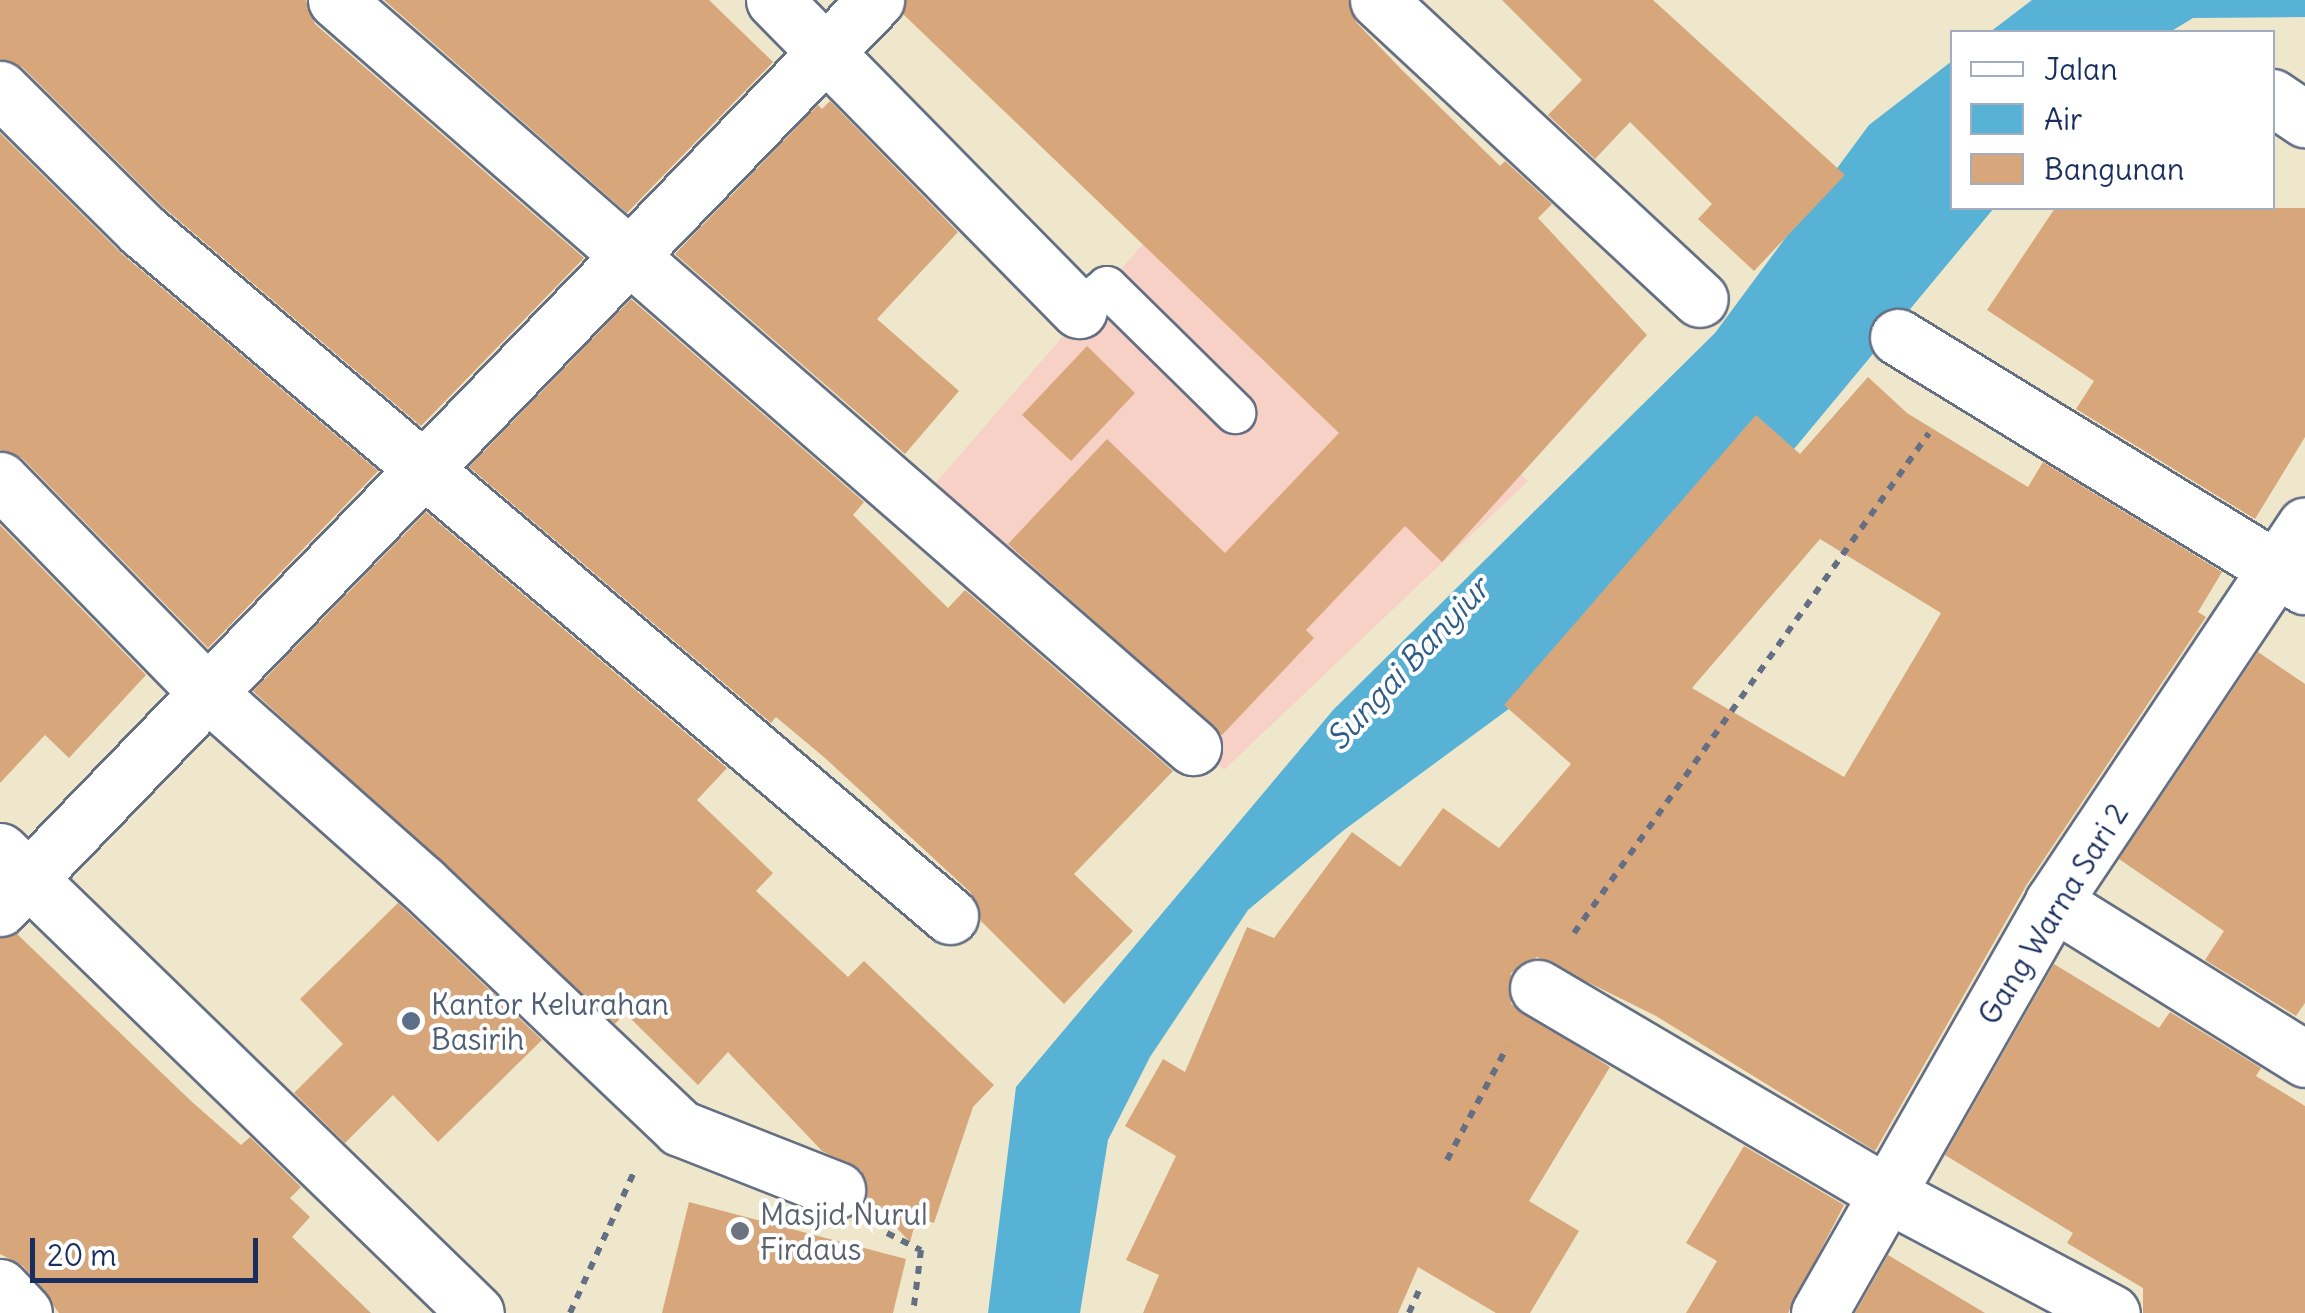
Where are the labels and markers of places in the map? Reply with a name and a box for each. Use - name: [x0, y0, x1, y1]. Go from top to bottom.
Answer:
- place label: Kantor Kelurahan Basirih: [431, 986, 669, 1056]
- marker: Kantor Kelurahan Basirih: [400, 1010, 422, 1032]
- place label: Masjid Nurul Firdaus: [760, 1196, 928, 1266]
- marker: Masjid Nurul Firdaus: [729, 1220, 751, 1242]

